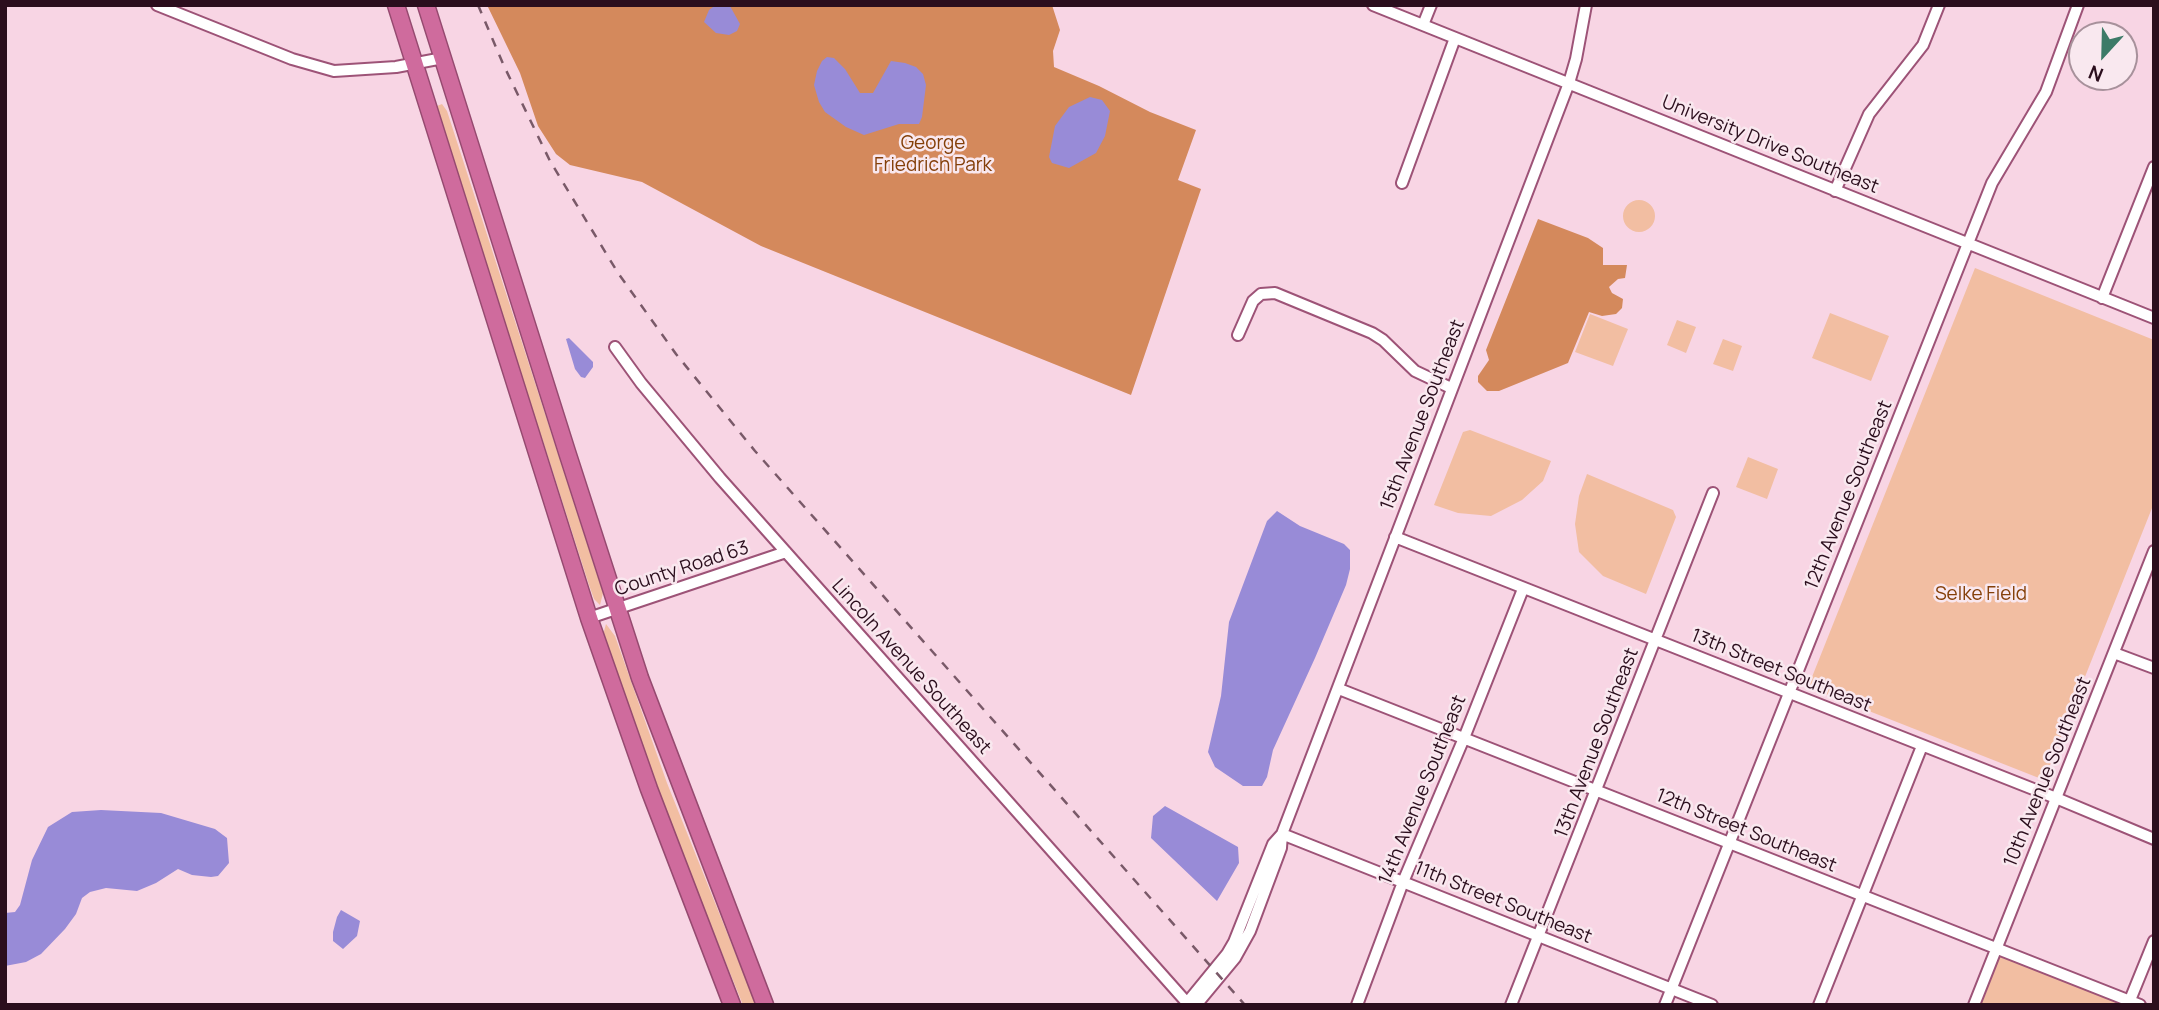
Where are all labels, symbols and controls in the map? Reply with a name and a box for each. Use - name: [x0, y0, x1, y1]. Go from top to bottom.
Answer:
- north arrow: [2068, 21, 2138, 91]
- text: N: [2085, 59, 2107, 88]
- street label: University Drive Southeast: [1658, 91, 1882, 199]
- park label: George Friedrich Park: [874, 133, 992, 177]
- street label: 15th Avenue Southeast: [1376, 317, 1470, 513]
- street label: 12th Avenue Southeast: [1801, 397, 1897, 593]
- street label: County Road 63: [612, 537, 752, 601]
- street label: Lincoln Avenue Southeast: [826, 575, 996, 759]
- park label: Selke Field: [1935, 584, 2027, 606]
- street label: 13th Street Southeast: [1688, 624, 1874, 718]
- street label: 13th Avenue Southeast: [1550, 645, 1644, 841]
- street label: 10th Avenue Southeast: [1999, 674, 2097, 870]
- street label: 14th Avenue Southeast: [1375, 692, 1471, 888]
- street label: 12th Street Southeast: [1652, 784, 1840, 878]
- street label: 11th Street Southeast: [1411, 857, 1595, 949]

